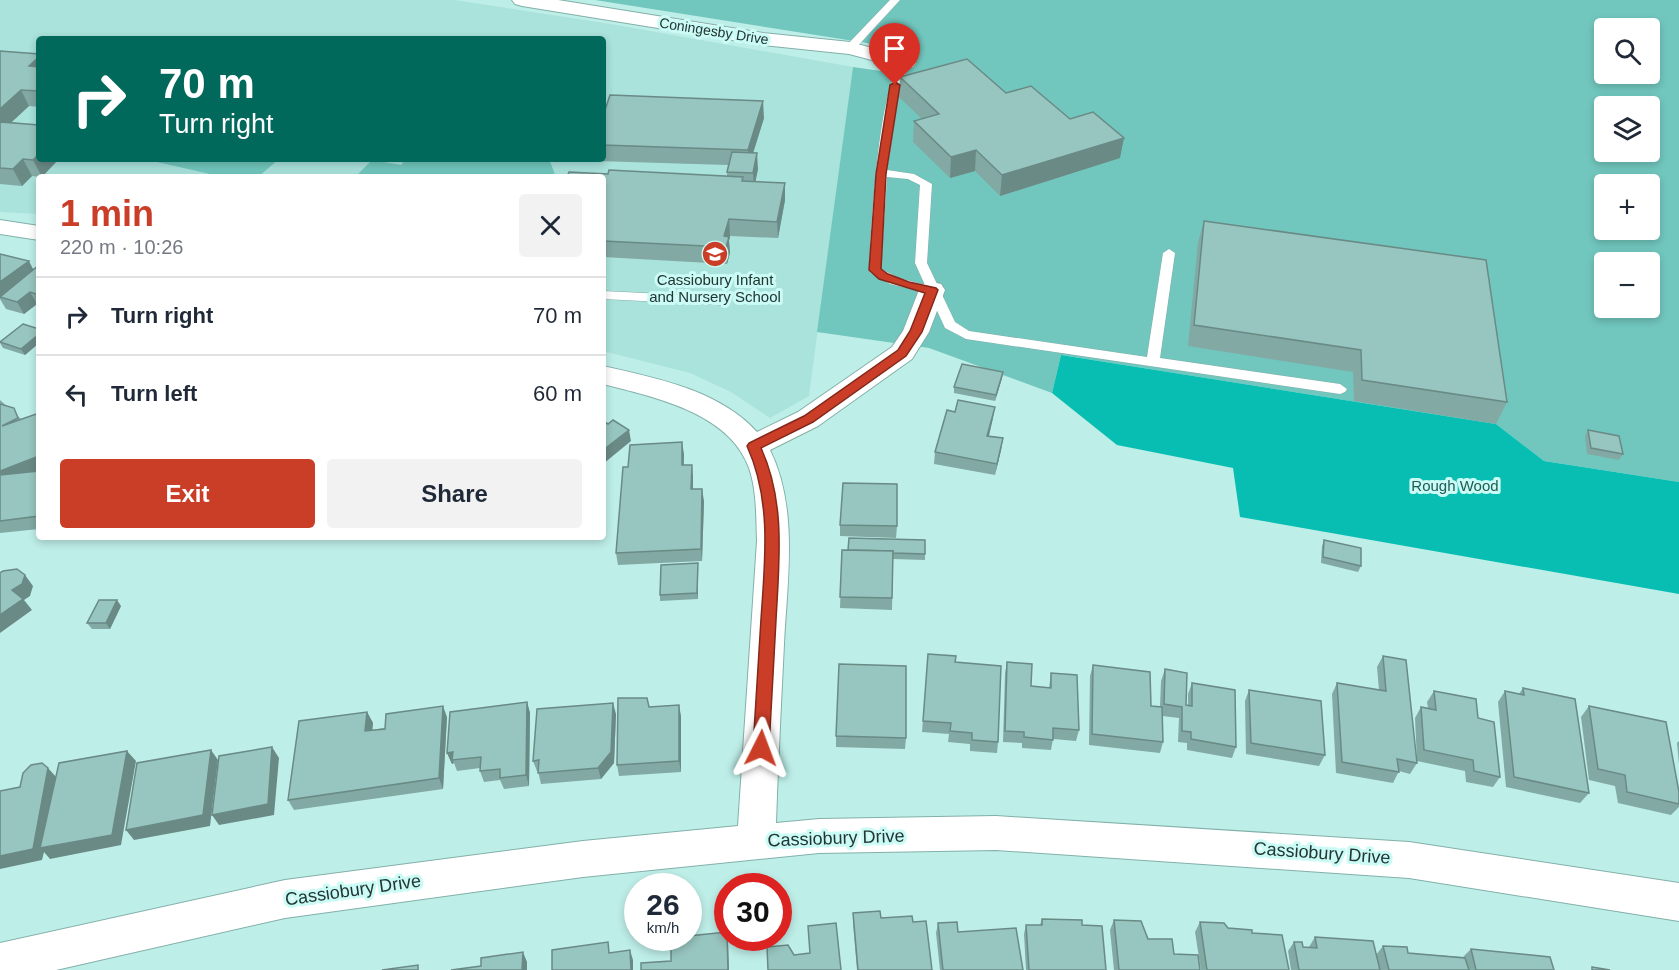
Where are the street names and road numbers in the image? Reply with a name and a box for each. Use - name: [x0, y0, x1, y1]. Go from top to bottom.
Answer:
- street label: Coningesby Drive: [658, 14, 770, 48]
- street label: Cassiobury Drive: [767, 826, 905, 850]
- street label: Cassiobury Drive: [1253, 838, 1391, 868]
- street label: Cassiobury Drive: [284, 871, 422, 909]

